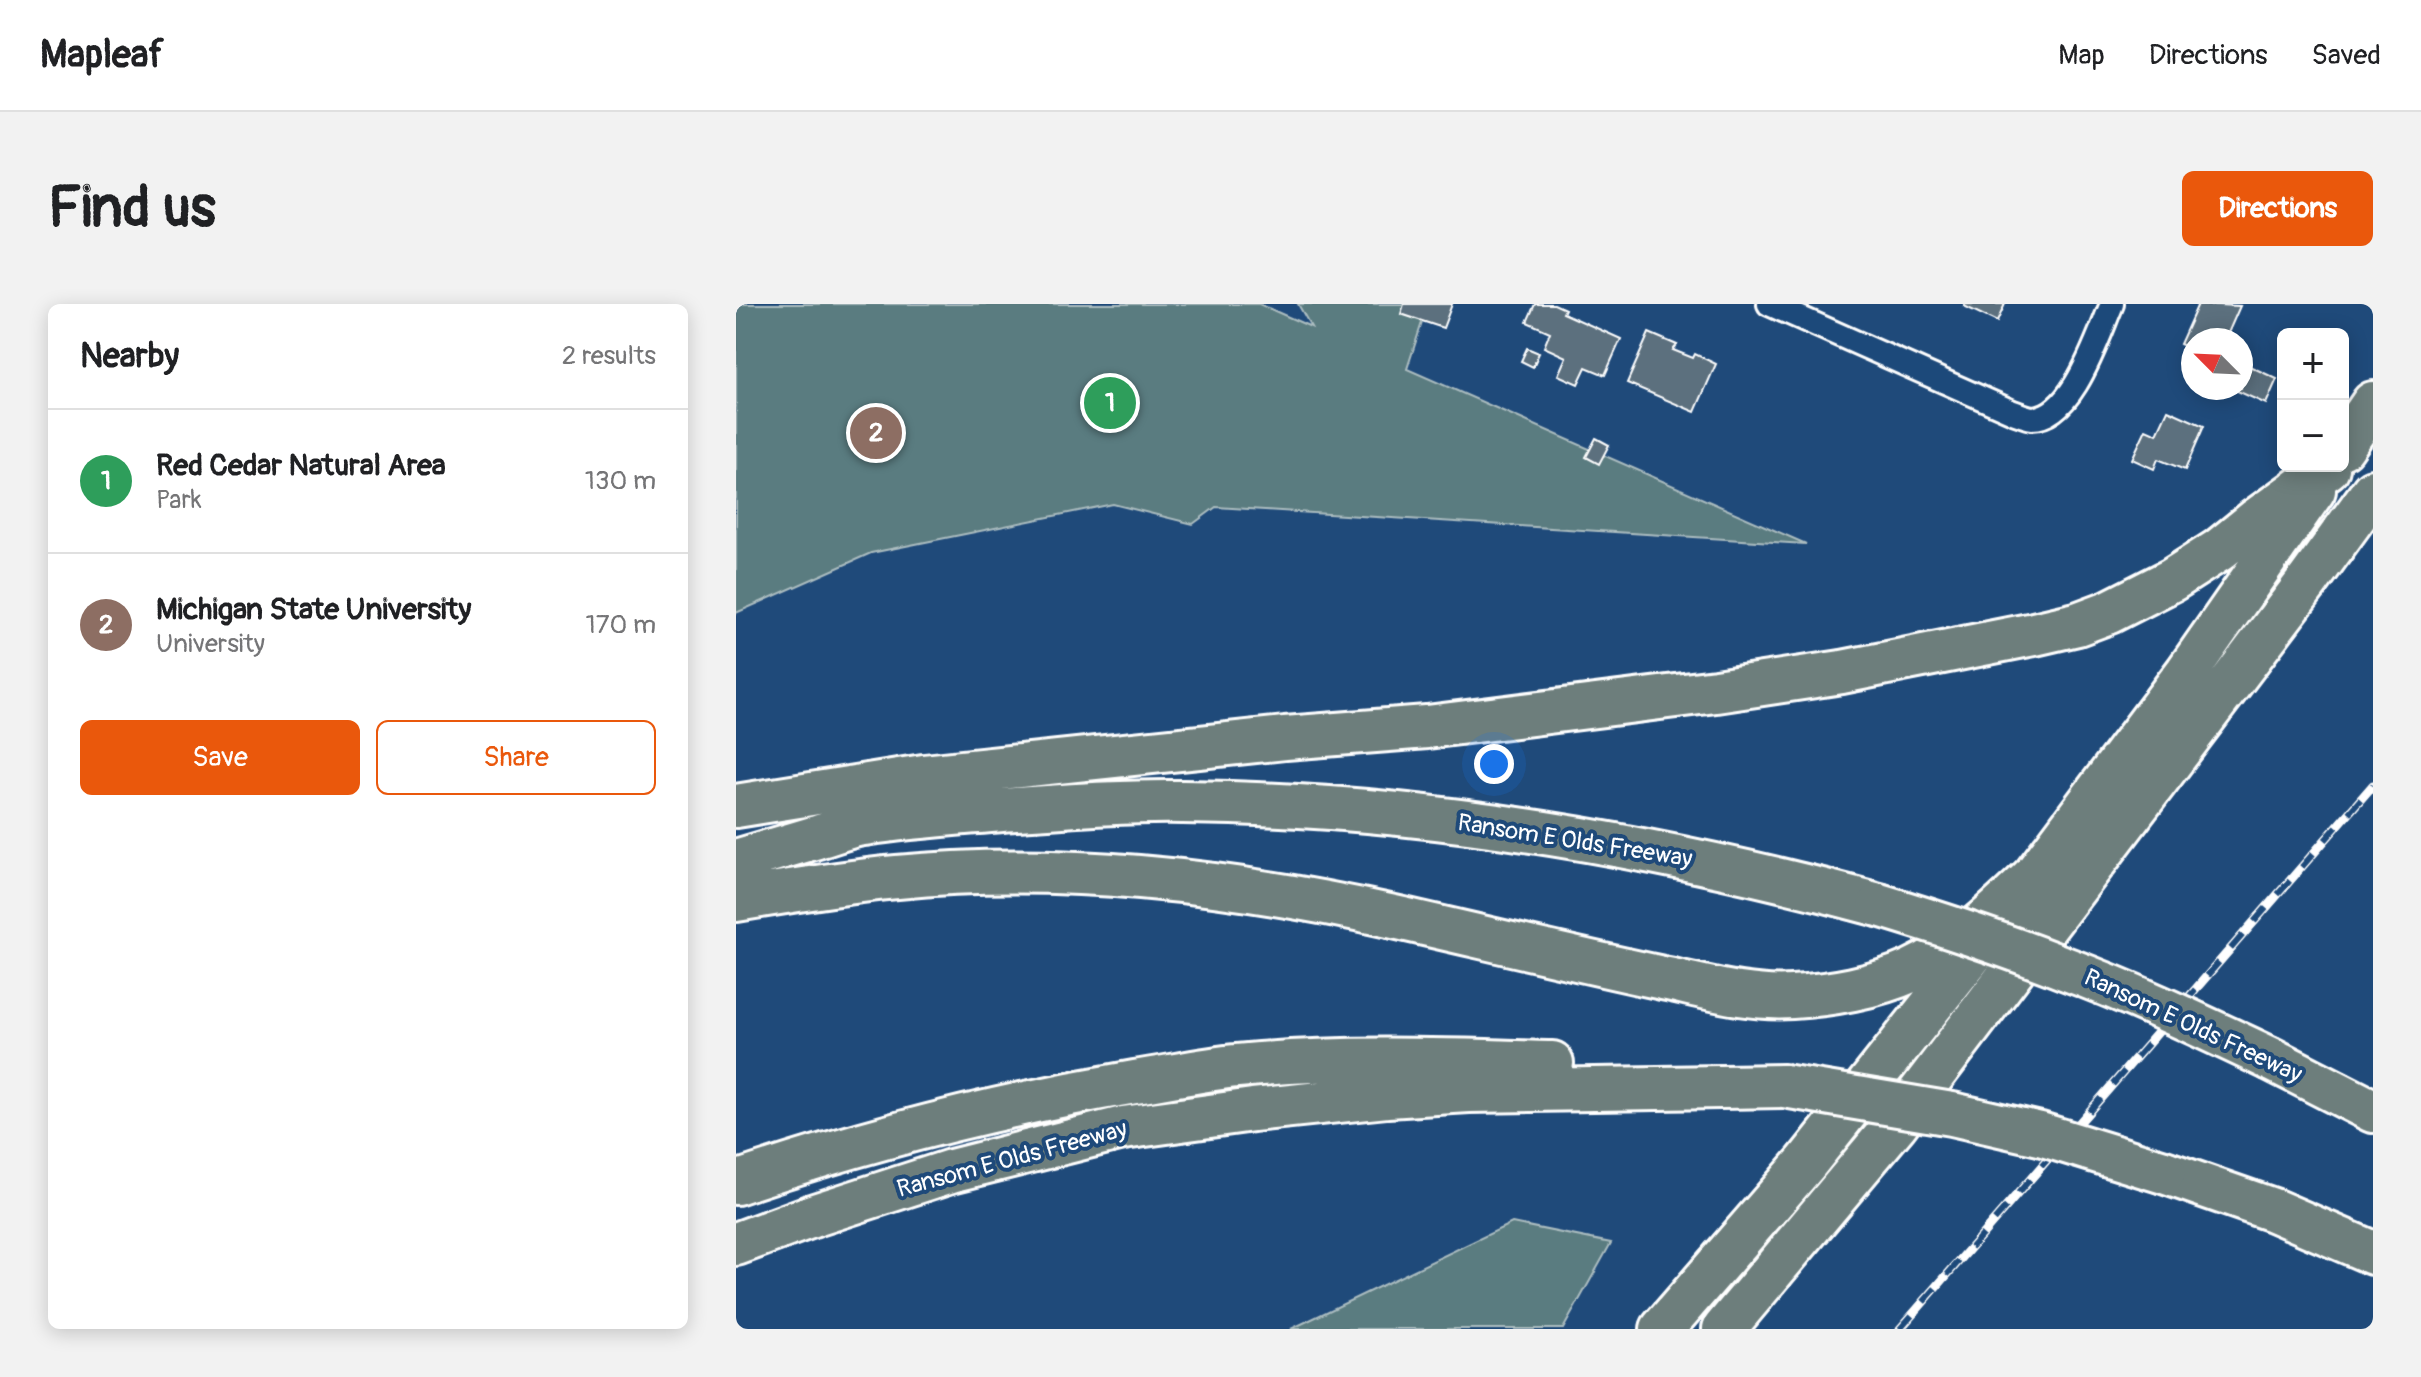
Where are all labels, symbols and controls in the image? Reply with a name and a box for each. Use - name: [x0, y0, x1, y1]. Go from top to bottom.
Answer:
- text: Mapleaf: [40, 31, 164, 79]
- text: Map: [2058, 38, 2105, 73]
- text: Directions: [2149, 38, 2268, 73]
- text: Saved: [2312, 38, 2381, 73]
- button: Directions: [2182, 171, 2373, 246]
- text: Find us: [48, 174, 216, 243]
- north arrow: [2181, 328, 2253, 400]
- map controls: [2277, 328, 2349, 472]
- button: +: [2277, 328, 2349, 400]
- text: Nearby: [80, 335, 179, 378]
- text: 2 results: [562, 340, 656, 372]
- pin: 1: [1084, 373, 1136, 433]
- button: −: [2277, 400, 2349, 472]
- pin: 2: [850, 403, 902, 463]
- text: Red Cedar Natural Area: [156, 447, 446, 484]
- text: 1: [101, 465, 111, 497]
- text: 130 m: [585, 465, 656, 497]
- text: Park: [156, 484, 202, 516]
- text: Michigan State University: [156, 591, 471, 628]
- text: 2: [99, 609, 113, 641]
- text: 170 m: [586, 609, 656, 641]
- text: University: [156, 628, 265, 660]
- button: Save: [80, 720, 360, 795]
- button: Share: [376, 720, 656, 795]
- your location: [1474, 744, 1514, 784]
- street label: Ransom E Olds Freeway: [1456, 808, 1694, 874]
- street label: Ransom E Olds Freeway: [2079, 963, 2307, 1089]
- street label: Ransom E Olds Freeway: [894, 1114, 1130, 1204]

